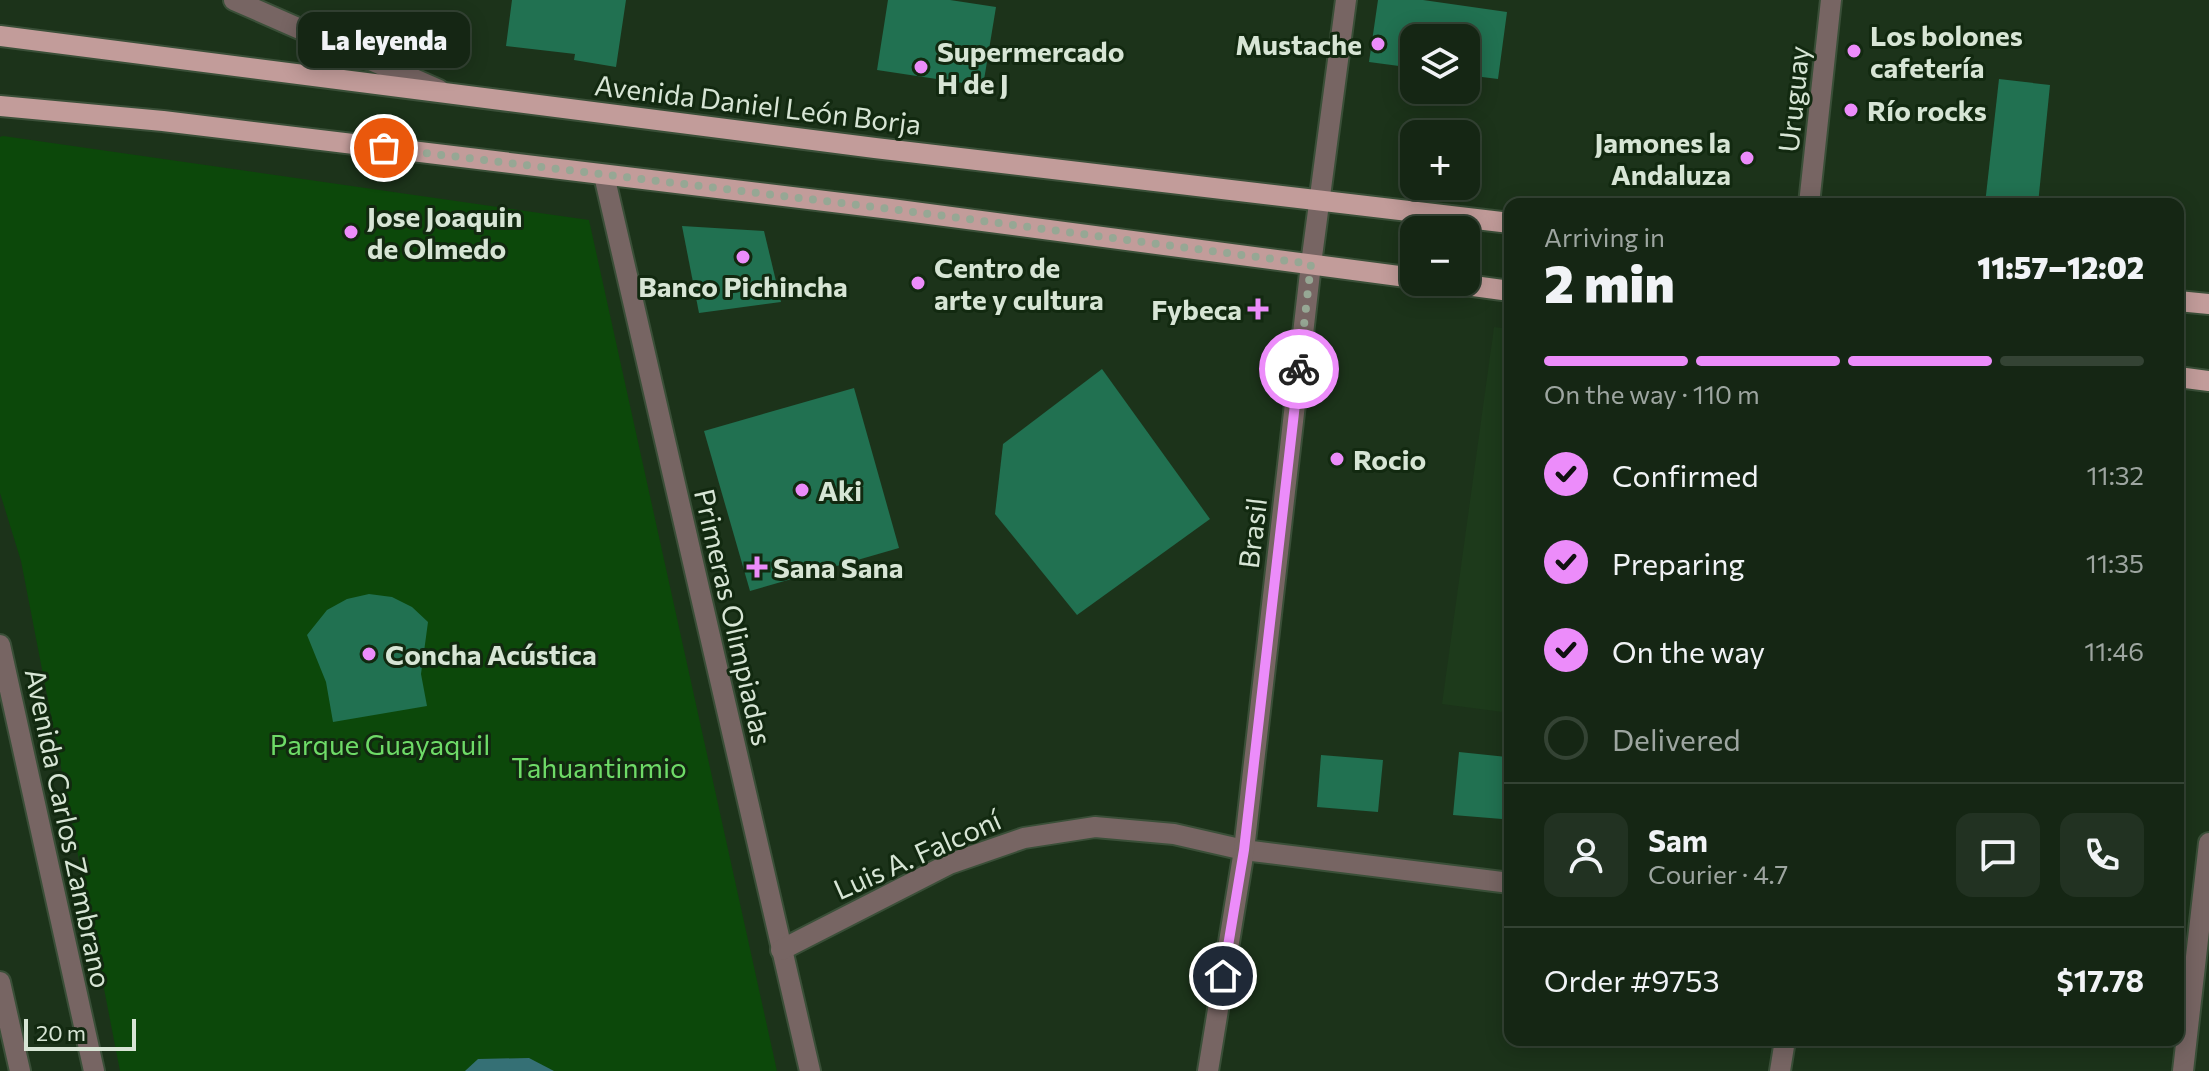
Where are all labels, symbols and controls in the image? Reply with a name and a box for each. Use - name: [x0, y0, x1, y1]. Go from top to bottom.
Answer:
- callout: La leyenda: [298, 12, 470, 68]
- place label: Los bolones cafetería: [1870, 18, 2023, 84]
- text: La leyenda: [321, 24, 447, 55]
- map controls: [1400, 24, 1480, 296]
- button: layers: [1400, 24, 1480, 104]
- place label: Mustache: [1235, 27, 1362, 61]
- place label: Supermercado H de J: [937, 34, 1124, 100]
- marker: Mustache: [1369, 35, 1387, 53]
- marker: Los bolones cafetería: [1845, 42, 1863, 60]
- street label: Uruguay: [1771, 44, 1815, 154]
- marker: Supermercado H de J: [912, 58, 930, 76]
- street label: Avenida Daniel León Borja: [593, 67, 923, 141]
- place label: Río rocks: [1867, 93, 1987, 127]
- marker: Río rocks: [1842, 101, 1860, 119]
- pin: [350, 114, 418, 182]
- button: +: [1400, 120, 1480, 200]
- place label: Jamones la Andaluza: [1594, 125, 1731, 191]
- icon: bag: [362, 126, 406, 170]
- marker: Jamones la Andaluza: [1738, 149, 1756, 167]
- place label: Jose Joaquin de Olmedo: [367, 199, 522, 265]
- button: −: [1400, 216, 1480, 296]
- text: Arriving in: [1544, 221, 1665, 252]
- marker: Jose Joaquin de Olmedo: [342, 223, 360, 241]
- marker: Banco Pichincha: [734, 248, 752, 266]
- text: 11:57–12:02: [1977, 248, 2144, 285]
- place label: Centro de arte y cultura: [934, 250, 1104, 316]
- text: 2 min: [1544, 250, 1675, 314]
- place label: Banco Pichincha: [638, 269, 848, 303]
- marker: Centro de arte y cultura: [909, 274, 927, 292]
- place label: Fybeca: [1151, 292, 1242, 326]
- marker: Fybeca: [1249, 300, 1267, 318]
- courier: [1259, 329, 1339, 409]
- icon: bike: [1277, 347, 1321, 391]
- text: On the way · 110 m: [1544, 378, 1760, 409]
- place label: Rocio: [1353, 442, 1426, 476]
- marker: Rocio: [1328, 450, 1346, 468]
- icon: check: [1544, 452, 1588, 496]
- text: Confirmed: [1612, 456, 1759, 493]
- text: 11:32: [2086, 459, 2144, 490]
- place label: Aki: [818, 473, 862, 507]
- marker: Aki: [793, 481, 811, 499]
- street label: Primeras Olimpiadas: [688, 485, 780, 749]
- street label: Brasil: [1231, 496, 1273, 570]
- icon: check: [1544, 540, 1588, 584]
- text: Preparing: [1612, 544, 1745, 581]
- text: 11:35: [2086, 547, 2144, 578]
- place label: Sana Sana: [773, 550, 903, 584]
- marker: Sana Sana: [748, 558, 766, 576]
- icon: check: [1544, 628, 1588, 672]
- text: On the way: [1612, 632, 1765, 669]
- text: 11:46: [2084, 635, 2144, 666]
- place label: Concha Acústica: [385, 637, 597, 671]
- marker: Concha Acústica: [360, 645, 378, 663]
- street label: Avenida Carlos Zambrano: [19, 665, 119, 991]
- text: Delivered: [1612, 720, 1741, 757]
- park label: Parque Guayaquil: [270, 727, 490, 761]
- park label: Tahuantinmio: [511, 750, 687, 784]
- street label: Luis A. Falconí: [828, 802, 1007, 906]
- button: person: [1544, 813, 1628, 897]
- button: chat: [1956, 813, 2040, 897]
- button: phone: [2060, 813, 2144, 897]
- text: Sam: [1648, 821, 1708, 858]
- text: Courier · 4.7: [1648, 858, 1788, 889]
- pin: [1189, 942, 1257, 1010]
- icon: home: [1201, 954, 1245, 998]
- text: Order #9753: [1544, 961, 1720, 998]
- text: $17.78: [2057, 961, 2144, 998]
- scale bar: [24, 1015, 136, 1051]
- text: 20 m: [36, 1019, 86, 1046]

